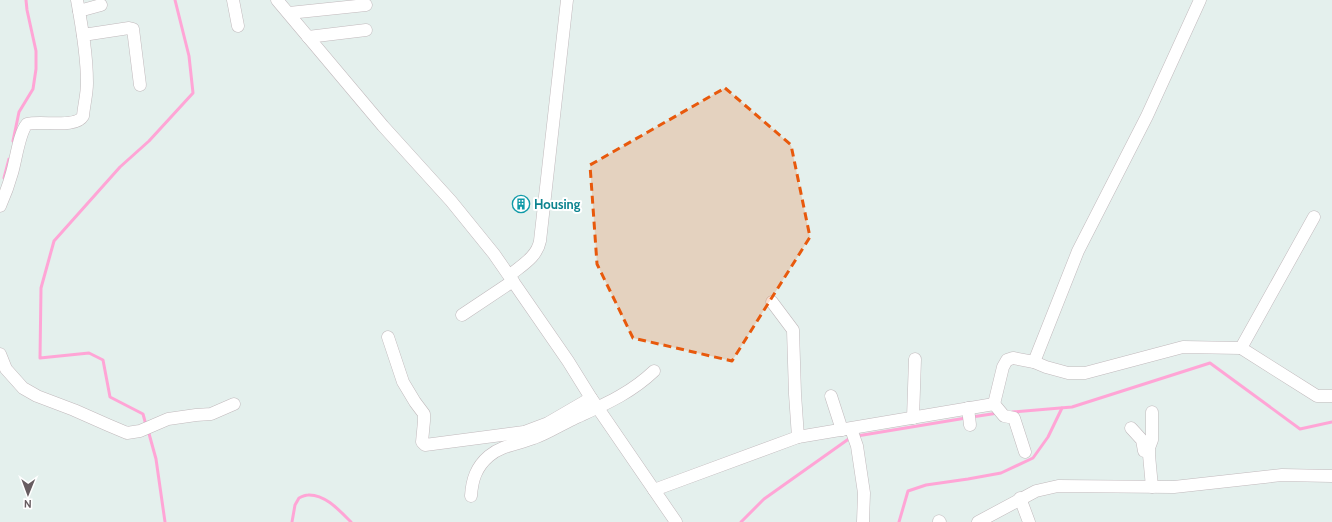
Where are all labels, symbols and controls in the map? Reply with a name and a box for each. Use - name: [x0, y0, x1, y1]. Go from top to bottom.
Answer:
- building icon: Housing: [511, 194, 531, 214]
- place label: Housing: [534, 196, 581, 212]
- north arrow: [8, 474, 48, 514]
- text: N: [24, 497, 32, 511]

